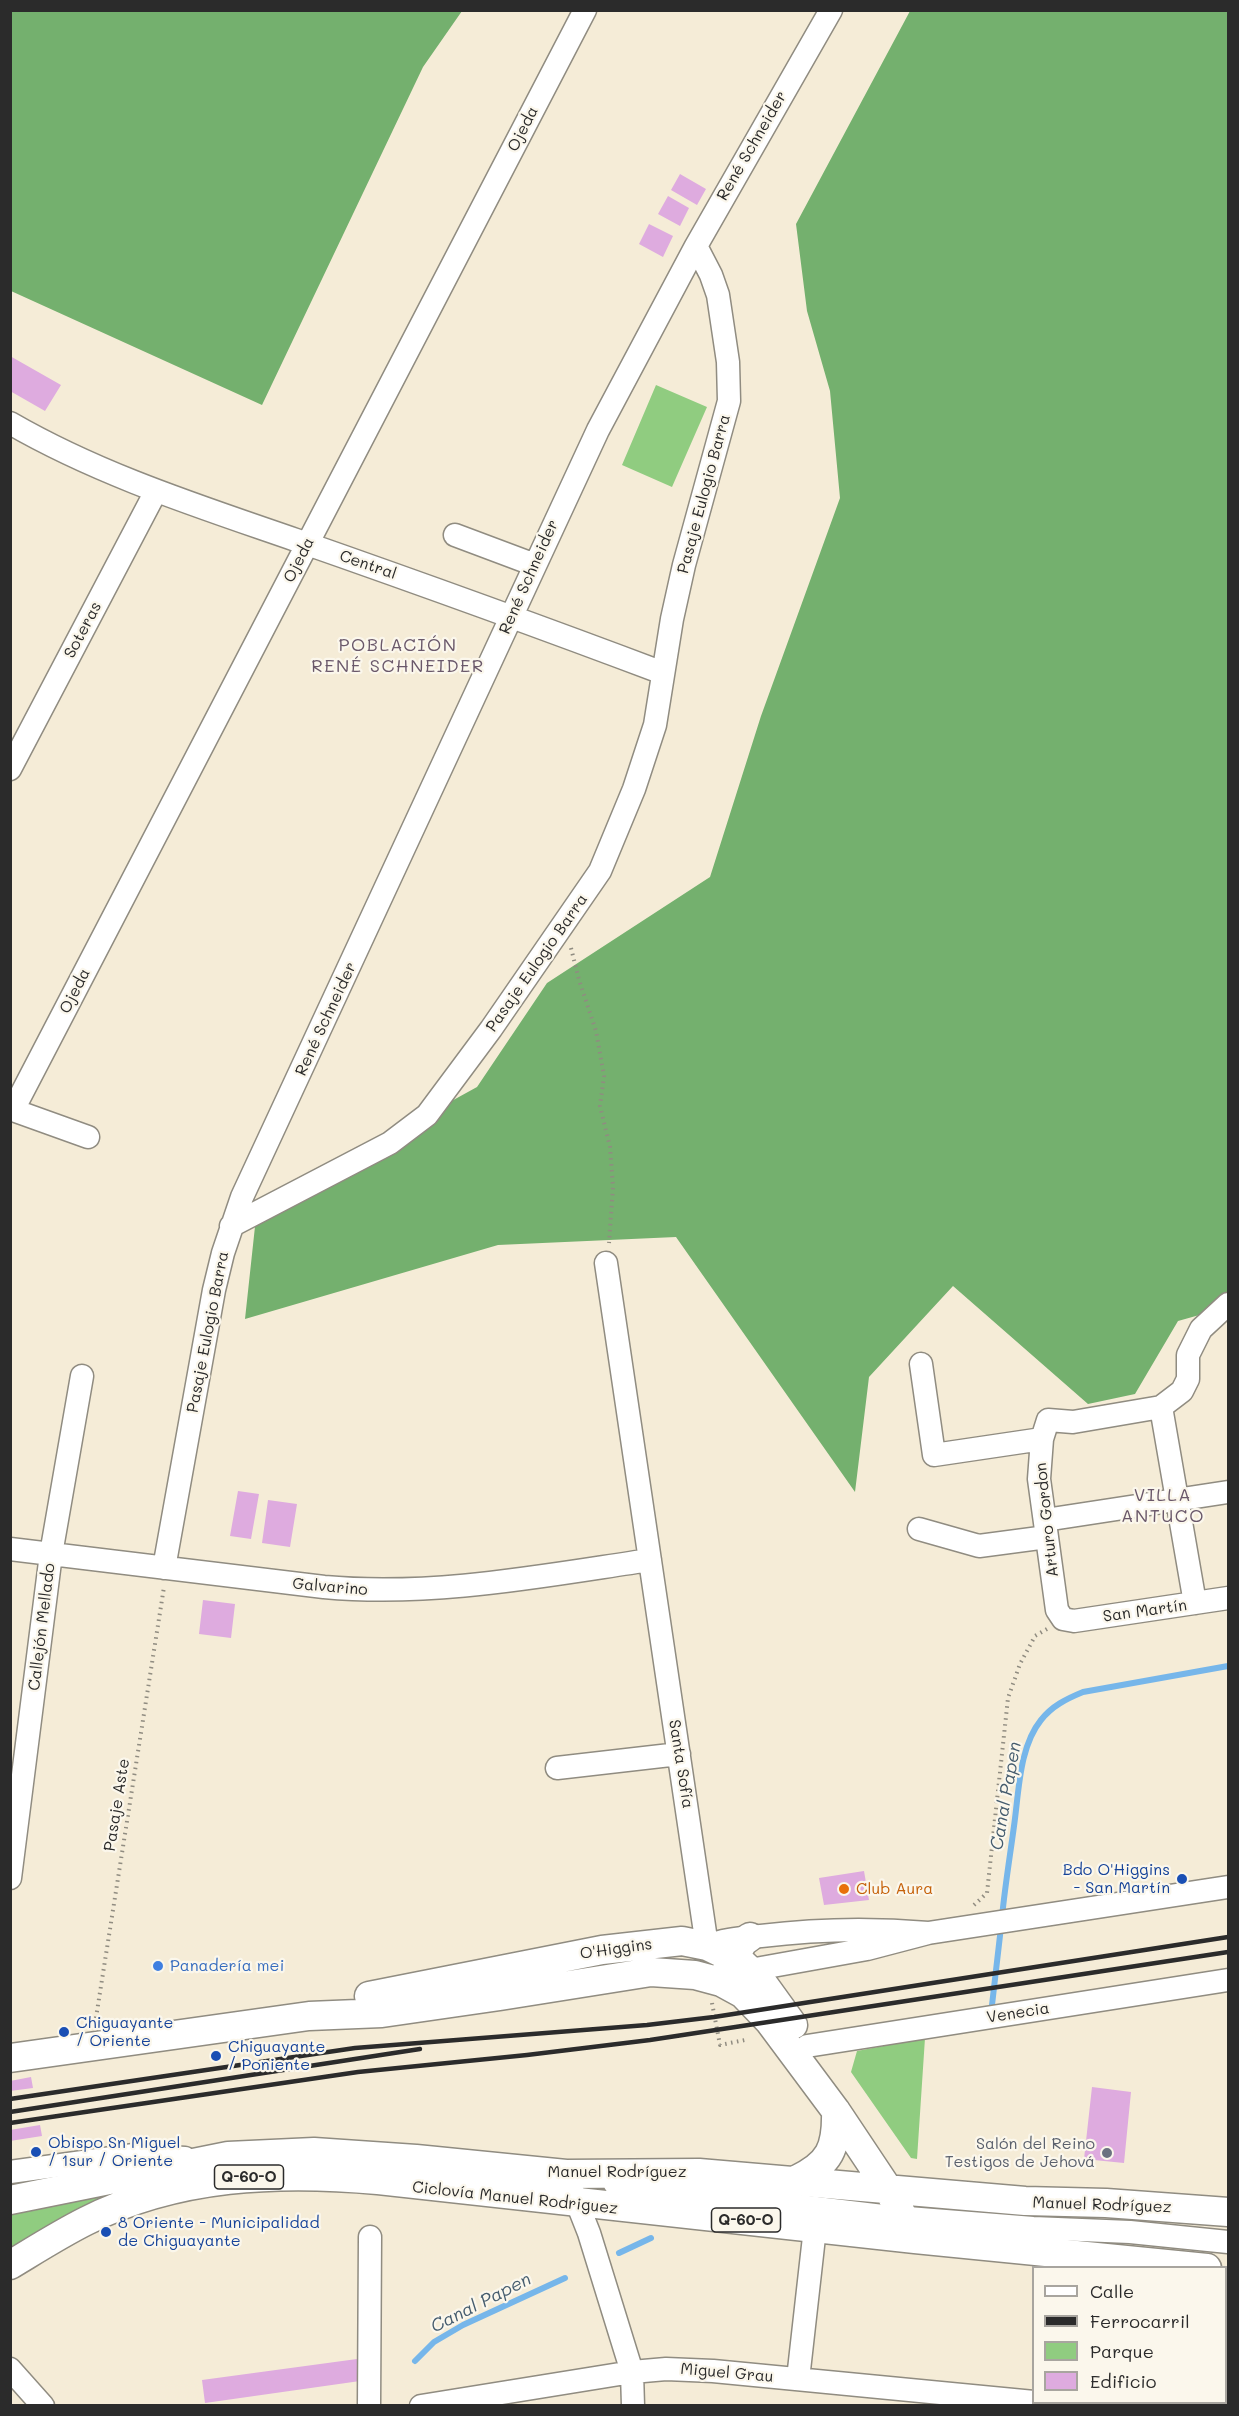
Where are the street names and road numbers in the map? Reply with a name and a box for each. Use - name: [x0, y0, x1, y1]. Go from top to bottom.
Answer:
- street label: René Schneider: [713, 88, 791, 204]
- street label: Ojeda: [504, 103, 542, 155]
- street label: Pasaje Eulogio Barra: [673, 412, 735, 576]
- street label: René Schneider: [495, 517, 563, 637]
- street label: Ojeda: [280, 534, 318, 586]
- street label: Central: [337, 546, 399, 584]
- street label: Soteras: [60, 598, 106, 662]
- street label: Pasaje Eulogio Barra: [482, 890, 592, 1036]
- street label: René Schneider: [291, 959, 361, 1079]
- street label: Ojeda: [56, 965, 94, 1017]
- street label: Pasaje Eulogio Barra: [183, 1250, 233, 1414]
- street label: Arturo Gordon: [1031, 1462, 1063, 1578]
- street label: Callejón Mellado: [25, 1562, 59, 1692]
- street label: Galvarino: [292, 1574, 368, 1600]
- street label: San Martín: [1102, 1596, 1188, 1626]
- street label: Santa Sofía: [665, 1718, 697, 1810]
- street label: Pasaje Aste: [100, 1757, 134, 1853]
- street label: O'Higgins: [579, 1934, 653, 1964]
- street label: Venecia: [985, 1999, 1051, 2027]
- street label: Manuel Rodríguez: [547, 2162, 687, 2182]
- road number: Q-60-O: [214, 2165, 284, 2189]
- street label: Ciclovía Manuel Rodriguez: [411, 2178, 619, 2218]
- street label: Manuel Rodríguez: [1032, 2193, 1172, 2217]
- road number: Q-60-O: [712, 2208, 780, 2232]
- street label: Miguel Grau: [680, 2359, 774, 2387]

